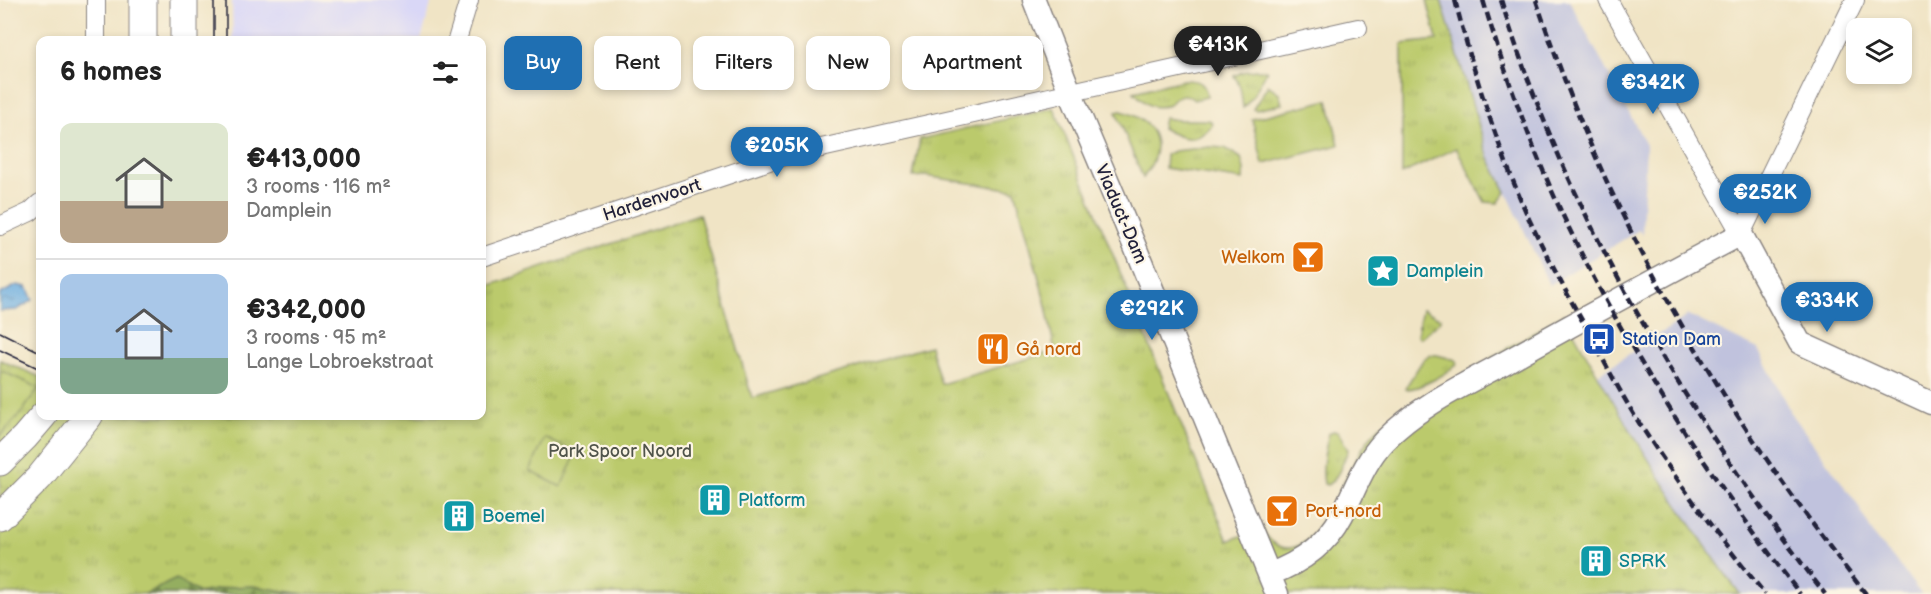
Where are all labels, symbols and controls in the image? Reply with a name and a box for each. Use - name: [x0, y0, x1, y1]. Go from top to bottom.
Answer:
- map controls: [1846, 18, 1912, 84]
- button: layers: [1846, 18, 1912, 84]
- pin: €413K: [1176, 26, 1260, 77]
- text: €413K: [1188, 33, 1248, 57]
- chip: Buy: [504, 36, 582, 90]
- chip: Rent: [594, 36, 681, 90]
- chip: Filters: [693, 36, 794, 90]
- chip: New: [806, 36, 890, 90]
- chip: Apartment: [902, 36, 1043, 90]
- icon: filters: [429, 56, 462, 89]
- text: 6 homes: [60, 57, 162, 88]
- pin: €342K: [1611, 64, 1695, 115]
- text: €342K: [1621, 71, 1685, 95]
- pin: €205K: [735, 127, 819, 178]
- text: €205K: [745, 134, 809, 158]
- text: €413,000: [246, 144, 361, 175]
- icon: home: [108, 147, 180, 219]
- street label: Viaduct-Dam: [1091, 161, 1151, 267]
- street label: Hardenvoort: [600, 174, 704, 226]
- pin: €252K: [1723, 174, 1807, 225]
- text: 3 rooms · 116 m²: [246, 175, 391, 199]
- text: €252K: [1733, 181, 1797, 205]
- text: Damplein: [246, 199, 332, 223]
- bar icon: Welkom: [1290, 239, 1326, 275]
- place label: Welkom: [1221, 247, 1285, 268]
- place icon: Damplein: [1365, 253, 1401, 289]
- place label: Damplein: [1406, 261, 1483, 282]
- pin: €334K: [1785, 282, 1869, 333]
- text: €334K: [1795, 289, 1859, 313]
- pin: €292K: [1110, 290, 1194, 341]
- text: €342,000: [246, 295, 366, 326]
- text: €292K: [1120, 297, 1184, 321]
- icon: home: [108, 298, 180, 370]
- bus stop icon: Station Dam: [1581, 321, 1617, 357]
- text: 3 rooms · 95 m²: [246, 326, 386, 350]
- place label: Station Dam: [1622, 329, 1721, 350]
- restaurant icon: Gå nord: [975, 331, 1011, 367]
- place label: Gå nord: [1016, 339, 1081, 360]
- text: Lange Lobroekstraat: [246, 350, 433, 374]
- park label: Park Spoor Noord: [548, 441, 692, 462]
- building icon: Platform: [697, 482, 733, 518]
- place label: Platform: [738, 490, 805, 511]
- bar icon: Port-nord: [1264, 493, 1300, 529]
- building icon: Boemel: [441, 498, 477, 534]
- place label: Port-nord: [1305, 501, 1381, 522]
- place label: Boemel: [482, 506, 545, 527]
- building icon: SPRK: [1578, 543, 1614, 579]
- place label: SPRK: [1619, 551, 1666, 572]

